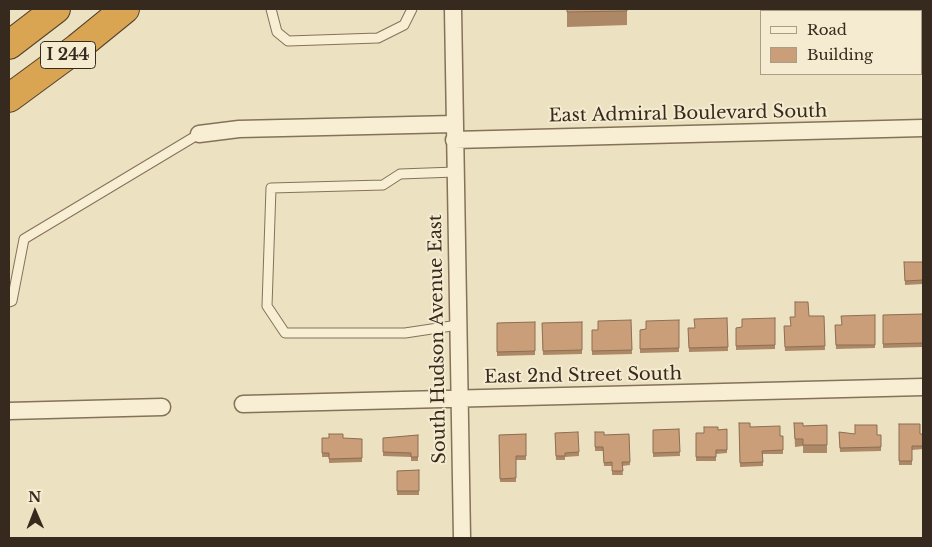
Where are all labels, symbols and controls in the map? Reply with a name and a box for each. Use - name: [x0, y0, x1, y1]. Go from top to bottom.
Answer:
- legend: [760, 10, 922, 75]
- text: Road: [807, 20, 847, 39]
- road number: I 244: [40, 42, 96, 68]
- text: Building: [807, 45, 873, 64]
- street label: East Admiral Boulevard South: [549, 101, 827, 127]
- street label: South Hudson Avenue East: [425, 214, 451, 464]
- street label: East 2nd Street South: [484, 363, 682, 389]
- north arrow: [10, 487, 60, 537]
- text: N: [28, 488, 41, 506]

